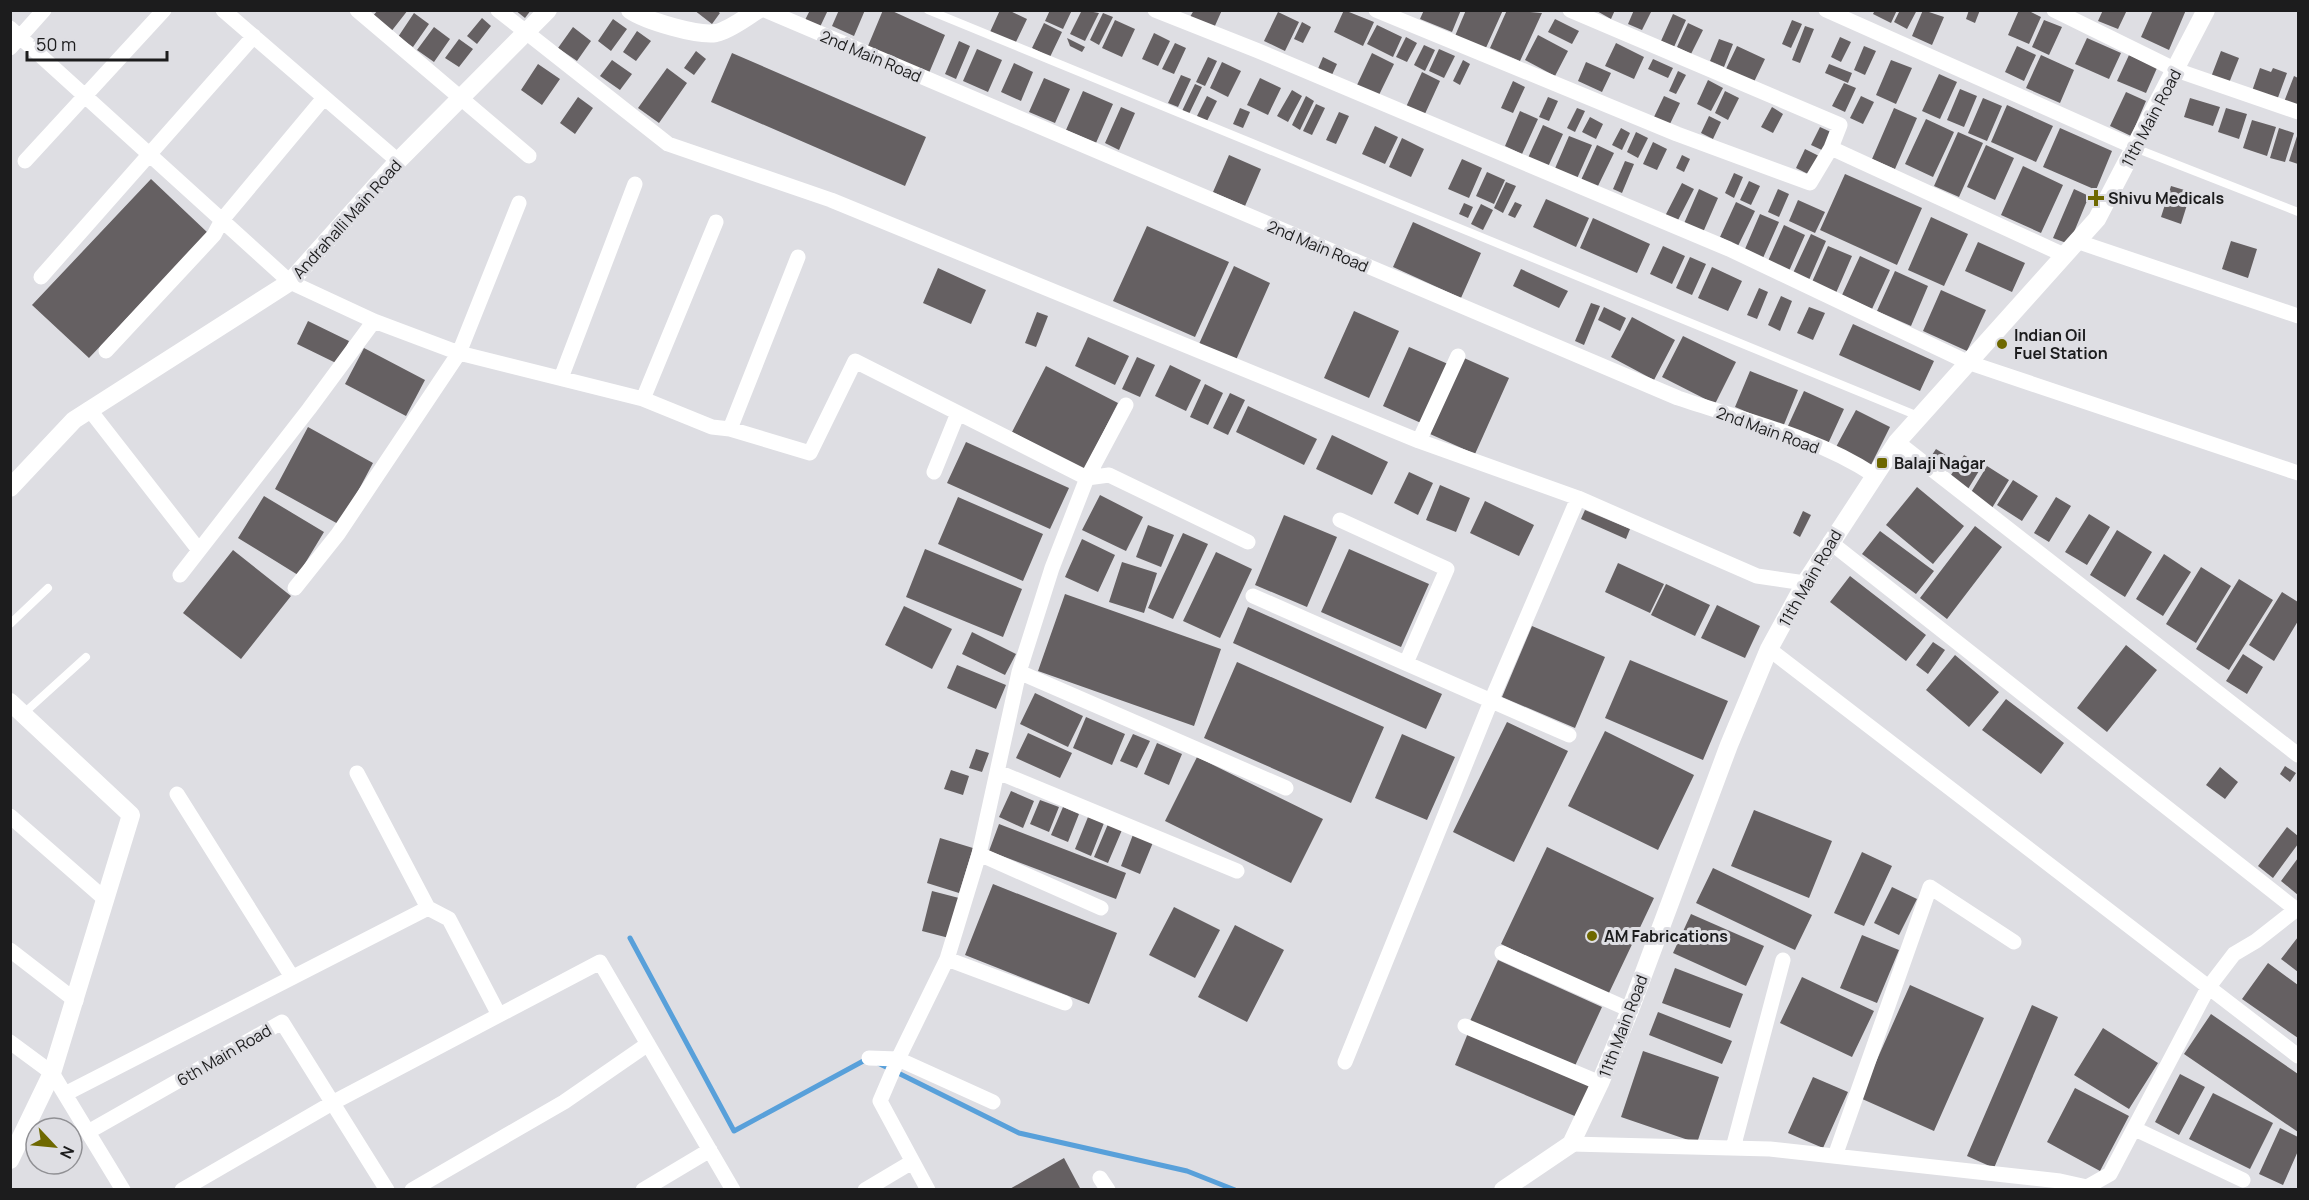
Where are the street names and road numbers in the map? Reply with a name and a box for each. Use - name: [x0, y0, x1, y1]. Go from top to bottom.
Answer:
- street label: 2nd Main Road: [817, 25, 925, 87]
- street label: 11th Main Road: [2116, 65, 2186, 171]
- street label: Andrahalli Main Road: [288, 155, 406, 283]
- street label: 2nd Main Road: [1264, 215, 1372, 277]
- street label: 2nd Main Road: [1714, 401, 1822, 459]
- street label: 11th Main Road: [1773, 526, 1847, 630]
- street label: 11th Main Road: [1593, 972, 1653, 1080]
- street label: 6th Main Road: [173, 1019, 275, 1091]

